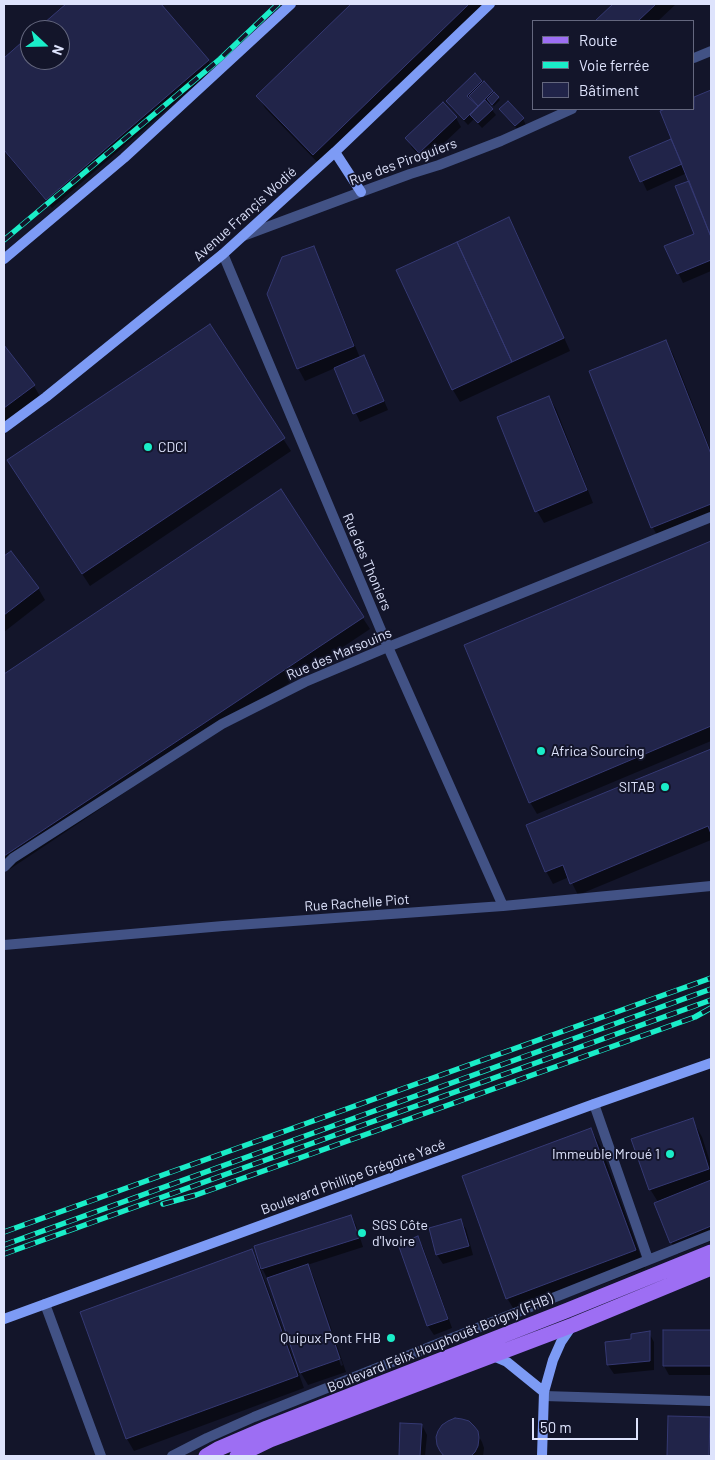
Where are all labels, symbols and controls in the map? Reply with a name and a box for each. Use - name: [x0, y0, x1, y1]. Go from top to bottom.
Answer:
- north arrow: [20, 20, 70, 70]
- legend: [532, 20, 695, 110]
- text: Route: [579, 31, 618, 49]
- text: N: [49, 43, 68, 58]
- text: Voie ferrée: [579, 56, 650, 74]
- text: Bâtiment: [579, 81, 639, 99]
- street label: Rue des Piroguiers: [347, 135, 459, 189]
- street label: Avenue Françis Wodié: [190, 163, 300, 265]
- place label: CDCI: [158, 439, 187, 455]
- marker: CDCI: [142, 441, 154, 453]
- street label: Rue des Thoniers: [339, 511, 395, 613]
- street label: Rue des Marsouins: [284, 624, 394, 684]
- place label: Africa Sourcing: [551, 743, 644, 759]
- marker: Africa Sourcing: [535, 745, 547, 757]
- place label: SITAB: [619, 779, 655, 795]
- marker: SITAB: [659, 781, 671, 793]
- street label: Rue Rachelle Piot: [304, 891, 410, 915]
- street label: Boulevard Phillipe Grégoire Yacé: [258, 1136, 448, 1218]
- place label: Immeuble Mroué 1: [552, 1146, 660, 1162]
- marker: Immeuble Mroué 1: [664, 1148, 676, 1160]
- place label: SGS Côte d'Ivoire: [372, 1217, 428, 1250]
- marker: SGS Côte d'Ivoire: [356, 1227, 368, 1239]
- street label: Boulevard Félix Houphouët Boigny (FHB): [325, 1290, 555, 1396]
- place label: Quipux Pont FHB: [280, 1330, 381, 1346]
- marker: Quipux Pont FHB: [385, 1332, 397, 1344]
- scale bar: [535, 1408, 641, 1440]
- text: 50 m: [540, 1418, 572, 1436]

